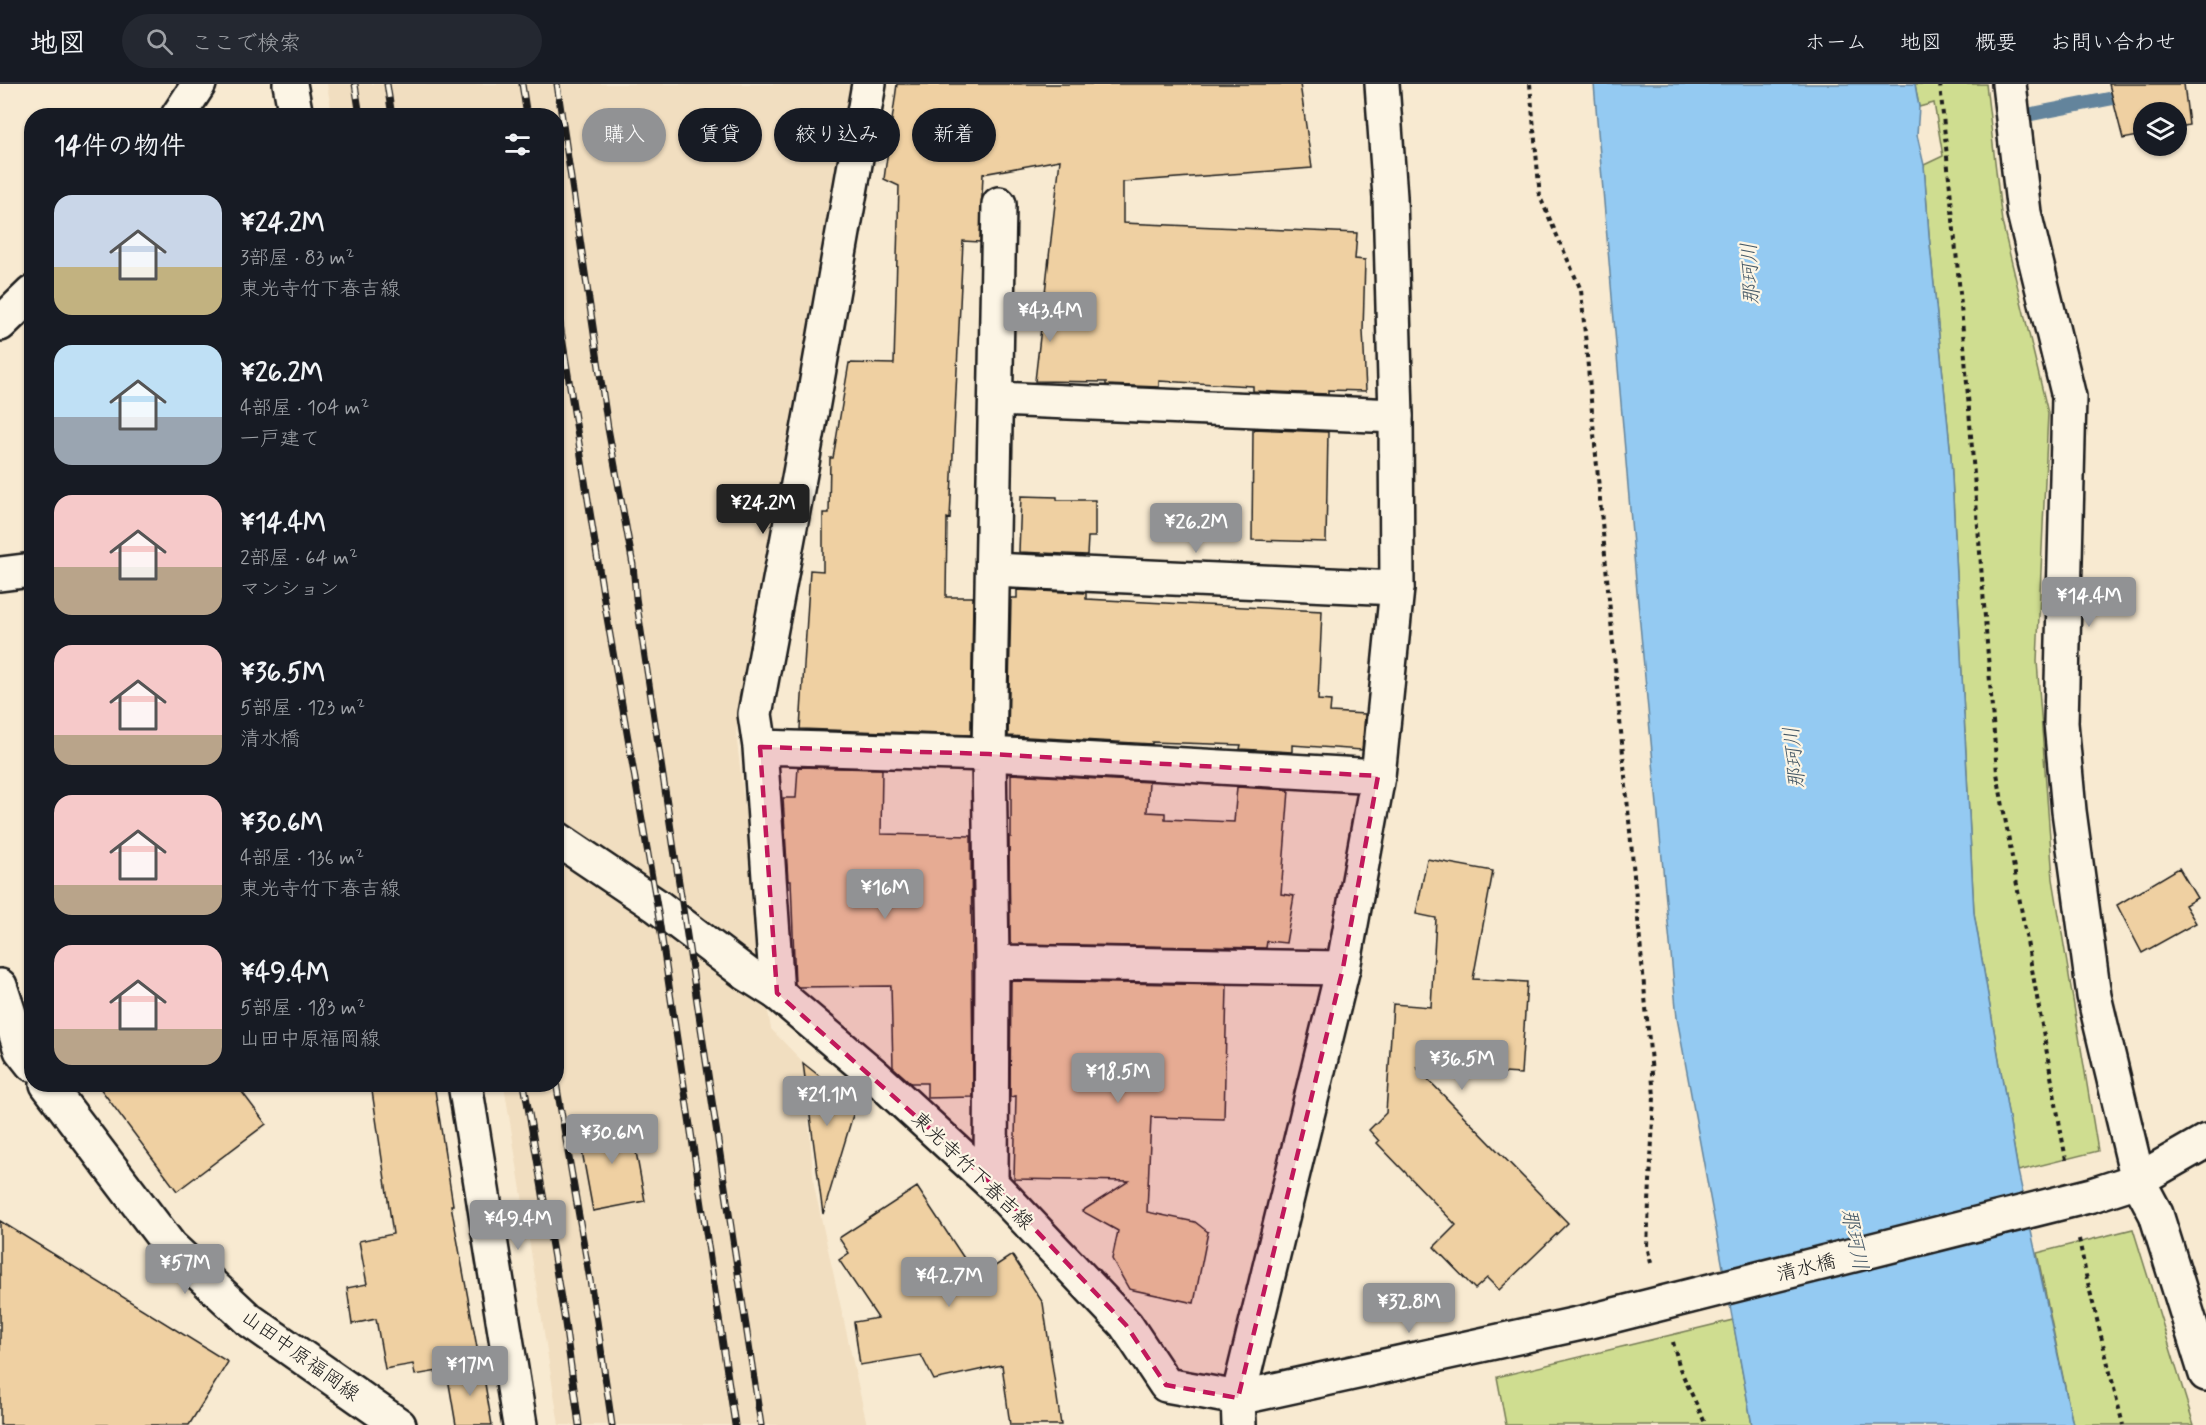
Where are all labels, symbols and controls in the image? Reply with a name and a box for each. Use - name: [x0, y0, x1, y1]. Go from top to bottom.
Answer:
- search box: [122, 14, 542, 68]
- icon: search: [143, 25, 176, 58]
- text: 地図: [30, 26, 86, 63]
- text: ホーム: [1805, 29, 1867, 57]
- text: 地図: [1900, 29, 1942, 57]
- text: 概要: [1975, 29, 2017, 57]
- text: お問い合わせ: [2050, 29, 2176, 57]
- text: ここで検索: [191, 30, 301, 58]
- map controls: [2133, 102, 2187, 156]
- button: layers: [2133, 102, 2187, 156]
- chip: 購入: [582, 108, 666, 162]
- chip: 賃貸: [678, 108, 762, 162]
- chip: 絞り込み: [774, 108, 900, 162]
- chip: 新着: [912, 108, 996, 162]
- icon: filters: [501, 128, 534, 161]
- text: 14件の物件: [54, 130, 185, 164]
- text: ¥24.2M: [240, 207, 324, 241]
- icon: home: [102, 219, 174, 291]
- water label: 那珂川: [1735, 242, 1767, 306]
- text: 3部屋 · 83 m²: [240, 245, 354, 272]
- text: 東光寺竹下春吉線: [240, 276, 400, 303]
- pin: ¥43.4M: [1001, 292, 1099, 343]
- text: ¥43.4M: [1018, 298, 1082, 325]
- text: ¥26.2M: [240, 357, 323, 391]
- icon: home: [102, 369, 174, 441]
- text: 4部屋 · 104 m²: [240, 395, 369, 422]
- text: 一戸建て: [240, 426, 320, 453]
- pin: ¥24.2M: [714, 484, 812, 535]
- text: ¥24.2M: [731, 490, 795, 517]
- pin: ¥26.2M: [1147, 503, 1245, 554]
- text: ¥14.4M: [240, 507, 326, 541]
- text: ¥26.2M: [1164, 509, 1228, 536]
- icon: home: [102, 519, 174, 591]
- text: 2部屋 · 64 m²: [240, 545, 358, 572]
- text: マンション: [240, 576, 339, 603]
- pin: ¥14.4M: [2040, 577, 2138, 628]
- text: ¥14.4M: [2056, 583, 2122, 610]
- text: ¥36.5M: [240, 657, 325, 691]
- icon: home: [102, 669, 174, 741]
- text: 5部屋 · 123 m²: [240, 695, 365, 722]
- water label: 那珂川: [1778, 725, 1812, 791]
- text: 清水橋: [240, 726, 300, 753]
- text: ¥30.6M: [240, 807, 323, 841]
- icon: home: [102, 819, 174, 891]
- text: 4部屋 · 136 m²: [240, 845, 364, 872]
- pin: ¥16M: [849, 869, 921, 920]
- text: ¥16M: [860, 875, 910, 902]
- text: 東光寺竹下春吉線: [240, 876, 400, 903]
- text: ¥49.4M: [240, 957, 329, 991]
- icon: home: [102, 969, 174, 1041]
- text: 5部屋 · 183 m²: [240, 995, 366, 1022]
- text: 山田中原福岡線: [240, 1026, 380, 1053]
- pin: ¥36.5M: [1413, 1040, 1511, 1091]
- text: ¥36.5M: [1429, 1046, 1495, 1073]
- pin: ¥18.5M: [1069, 1053, 1167, 1104]
- text: ¥18.5M: [1085, 1059, 1151, 1086]
- pin: ¥21.1M: [778, 1076, 876, 1127]
- text: ¥21.1M: [797, 1082, 857, 1109]
- street label: 東光寺竹下春吉線: [905, 1106, 1039, 1236]
- pin: ¥30.6M: [563, 1114, 661, 1165]
- text: ¥30.6M: [580, 1120, 644, 1147]
- pin: ¥49.4M: [469, 1200, 567, 1251]
- water label: 那珂川: [1834, 1205, 1874, 1273]
- text: ¥49.4M: [484, 1206, 552, 1233]
- pin: ¥57M: [149, 1244, 221, 1295]
- street label: 清水橋: [1774, 1248, 1839, 1289]
- text: ¥57M: [159, 1250, 211, 1277]
- pin: ¥42.7M: [900, 1257, 998, 1308]
- text: ¥42.7M: [915, 1263, 983, 1290]
- pin: ¥32.8M: [1360, 1283, 1458, 1334]
- text: ¥32.8M: [1377, 1289, 1441, 1316]
- street label: 山田中原福岡線: [236, 1304, 365, 1408]
- pin: ¥17M: [434, 1346, 506, 1397]
- text: ¥17M: [446, 1352, 494, 1379]

